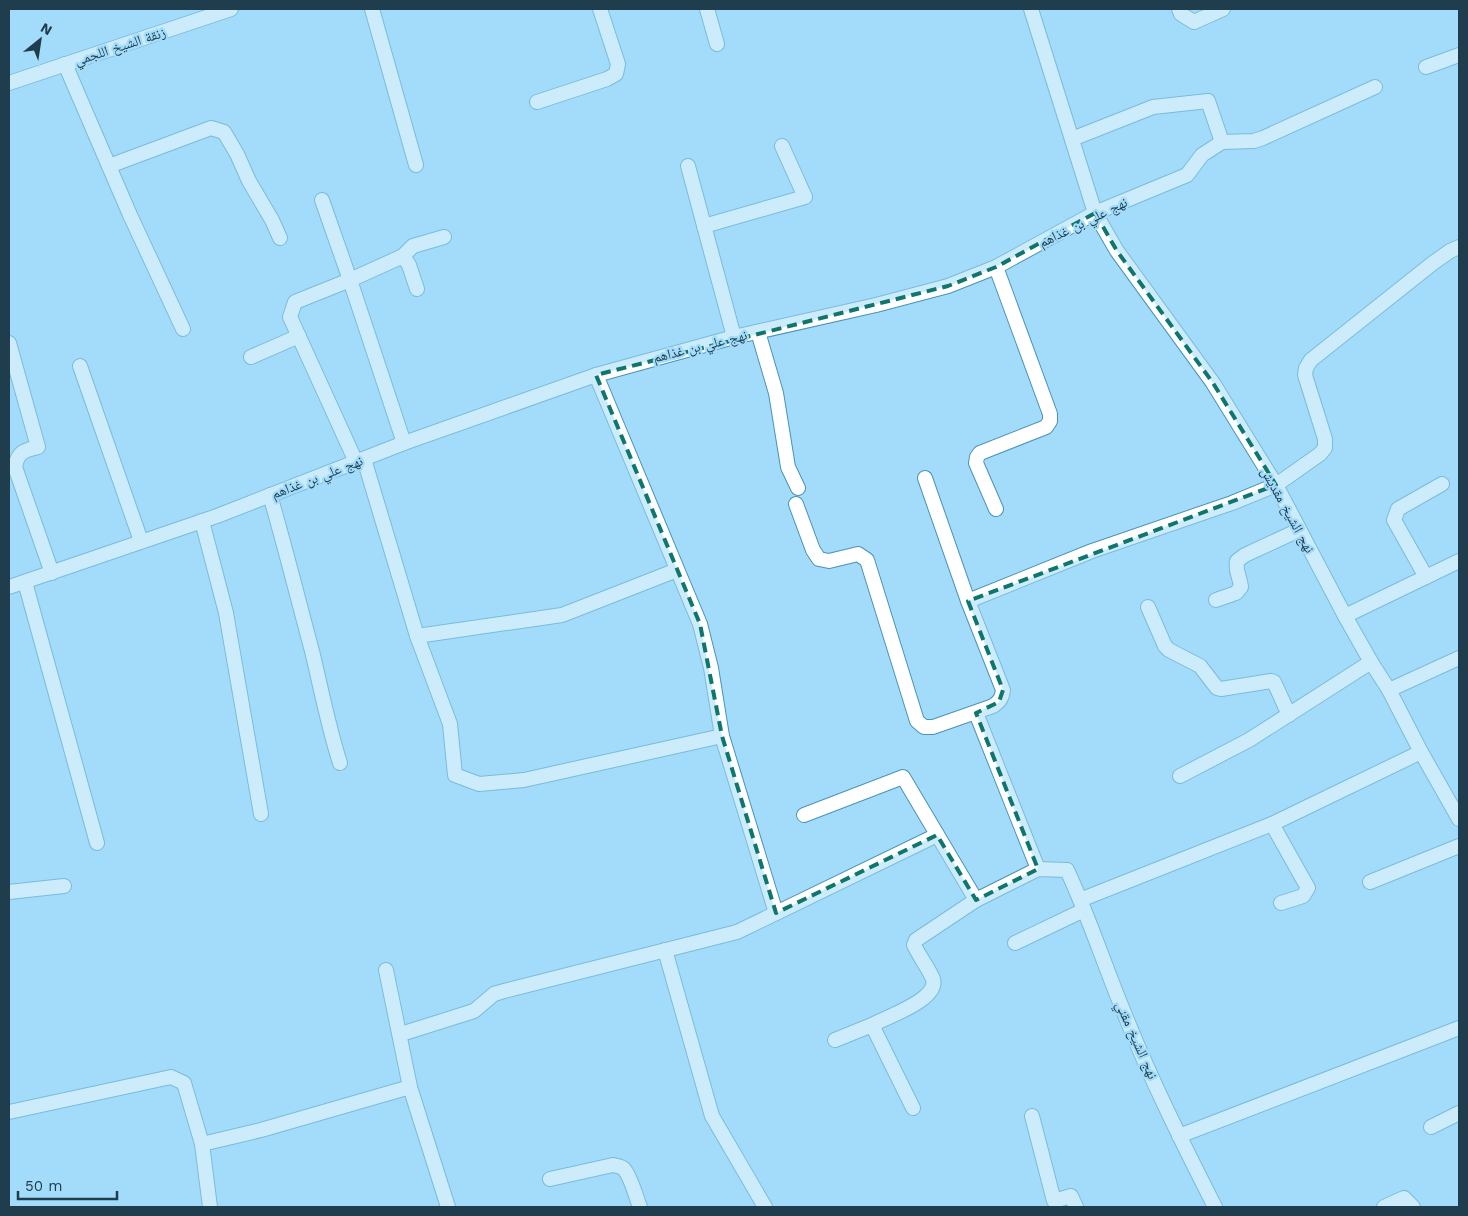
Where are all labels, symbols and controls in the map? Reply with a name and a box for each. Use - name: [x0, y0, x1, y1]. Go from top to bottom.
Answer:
- north arrow: [15, 15, 65, 65]
- text: N: [38, 19, 55, 38]
- street label: زنقة الشيخ اللجمي: [72, 24, 169, 72]
- street label: نهج علي بن غذاهم: [1036, 194, 1132, 254]
- street label: نهج علي بن غذاهم: [651, 327, 750, 369]
- street label: نهج علي بن غذاهم: [269, 452, 366, 505]
- street label: نهج الشيخ مقديش: [1256, 464, 1318, 557]
- street label: نهج الشيخ مقني: [1109, 999, 1161, 1083]
- scale bar: [18, 1168, 116, 1200]
- text: 50 m: [25, 1177, 62, 1195]

